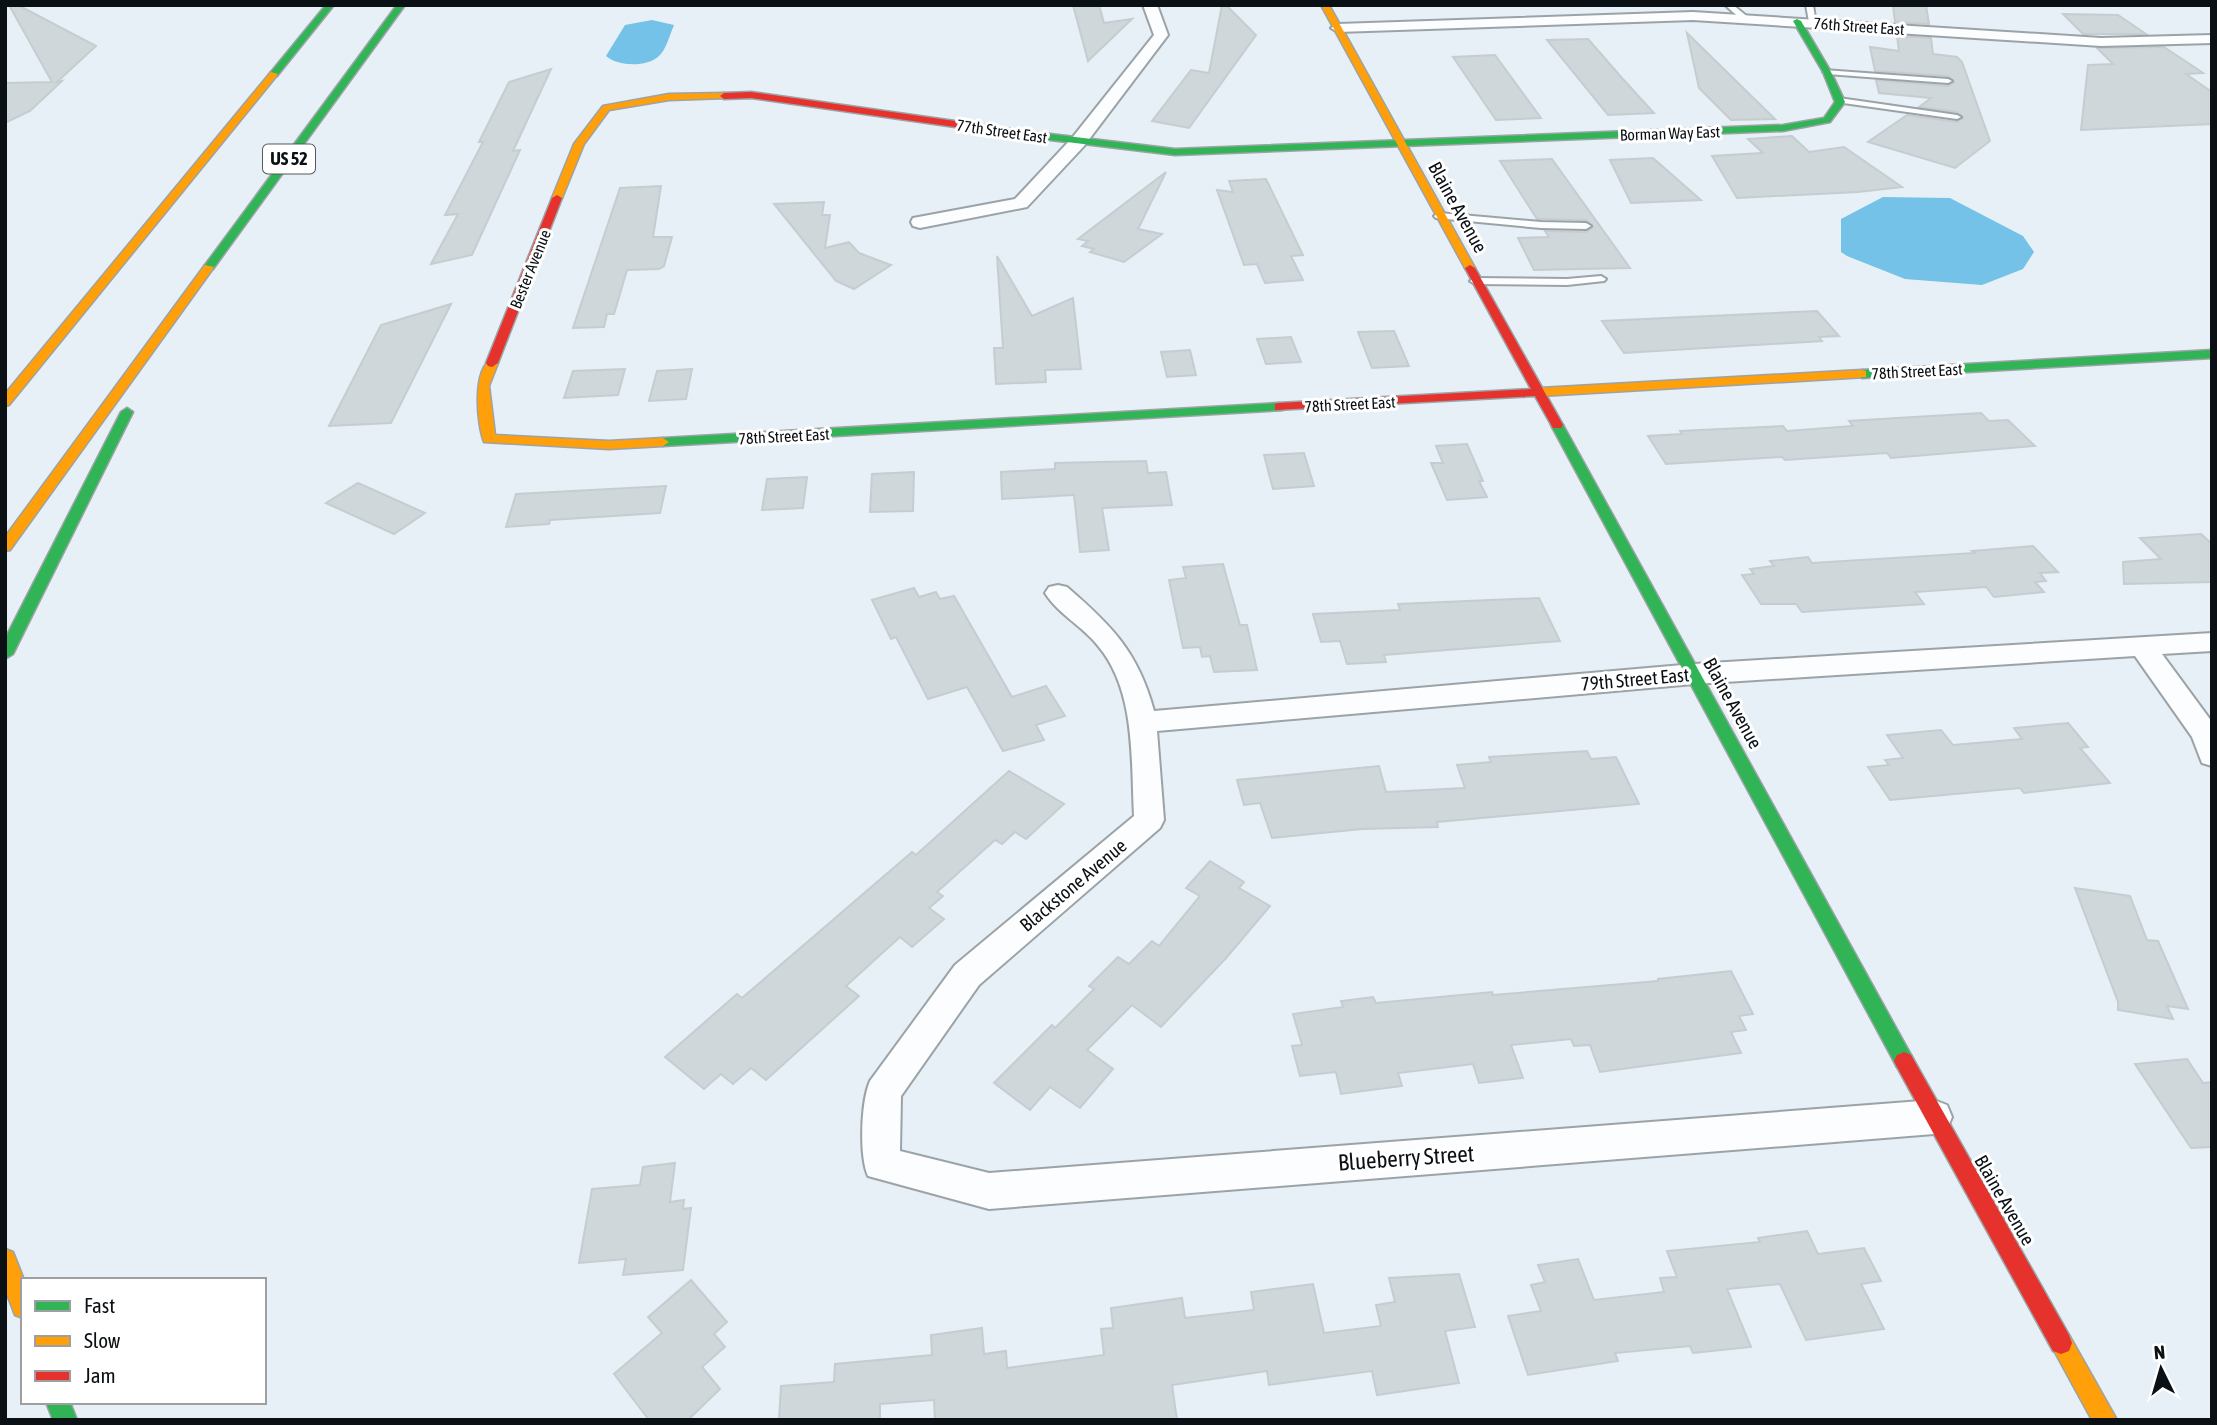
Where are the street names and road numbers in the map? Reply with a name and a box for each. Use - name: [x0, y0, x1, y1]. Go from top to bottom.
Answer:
- street label: 76th Street East: [1813, 14, 1906, 38]
- street label: 77th Street East: [955, 116, 1049, 146]
- street label: Borman Way East: [1619, 122, 1721, 145]
- road number: US 52: [263, 144, 315, 174]
- street label: Blaine Avenue: [1424, 158, 1492, 256]
- street label: Bester Avenue: [506, 227, 554, 311]
- street label: 78th Street East: [1871, 360, 1963, 382]
- street label: 78th Street East: [1304, 393, 1396, 415]
- street label: 78th Street East: [738, 425, 830, 447]
- street label: Blaine Avenue: [1699, 654, 1767, 752]
- street label: 79th Street East: [1580, 663, 1690, 695]
- street label: Blackstone Avenue: [1015, 834, 1131, 936]
- street label: Blueberry Street: [1337, 1140, 1475, 1176]
- street label: Blaine Avenue: [1970, 1151, 2040, 1249]

